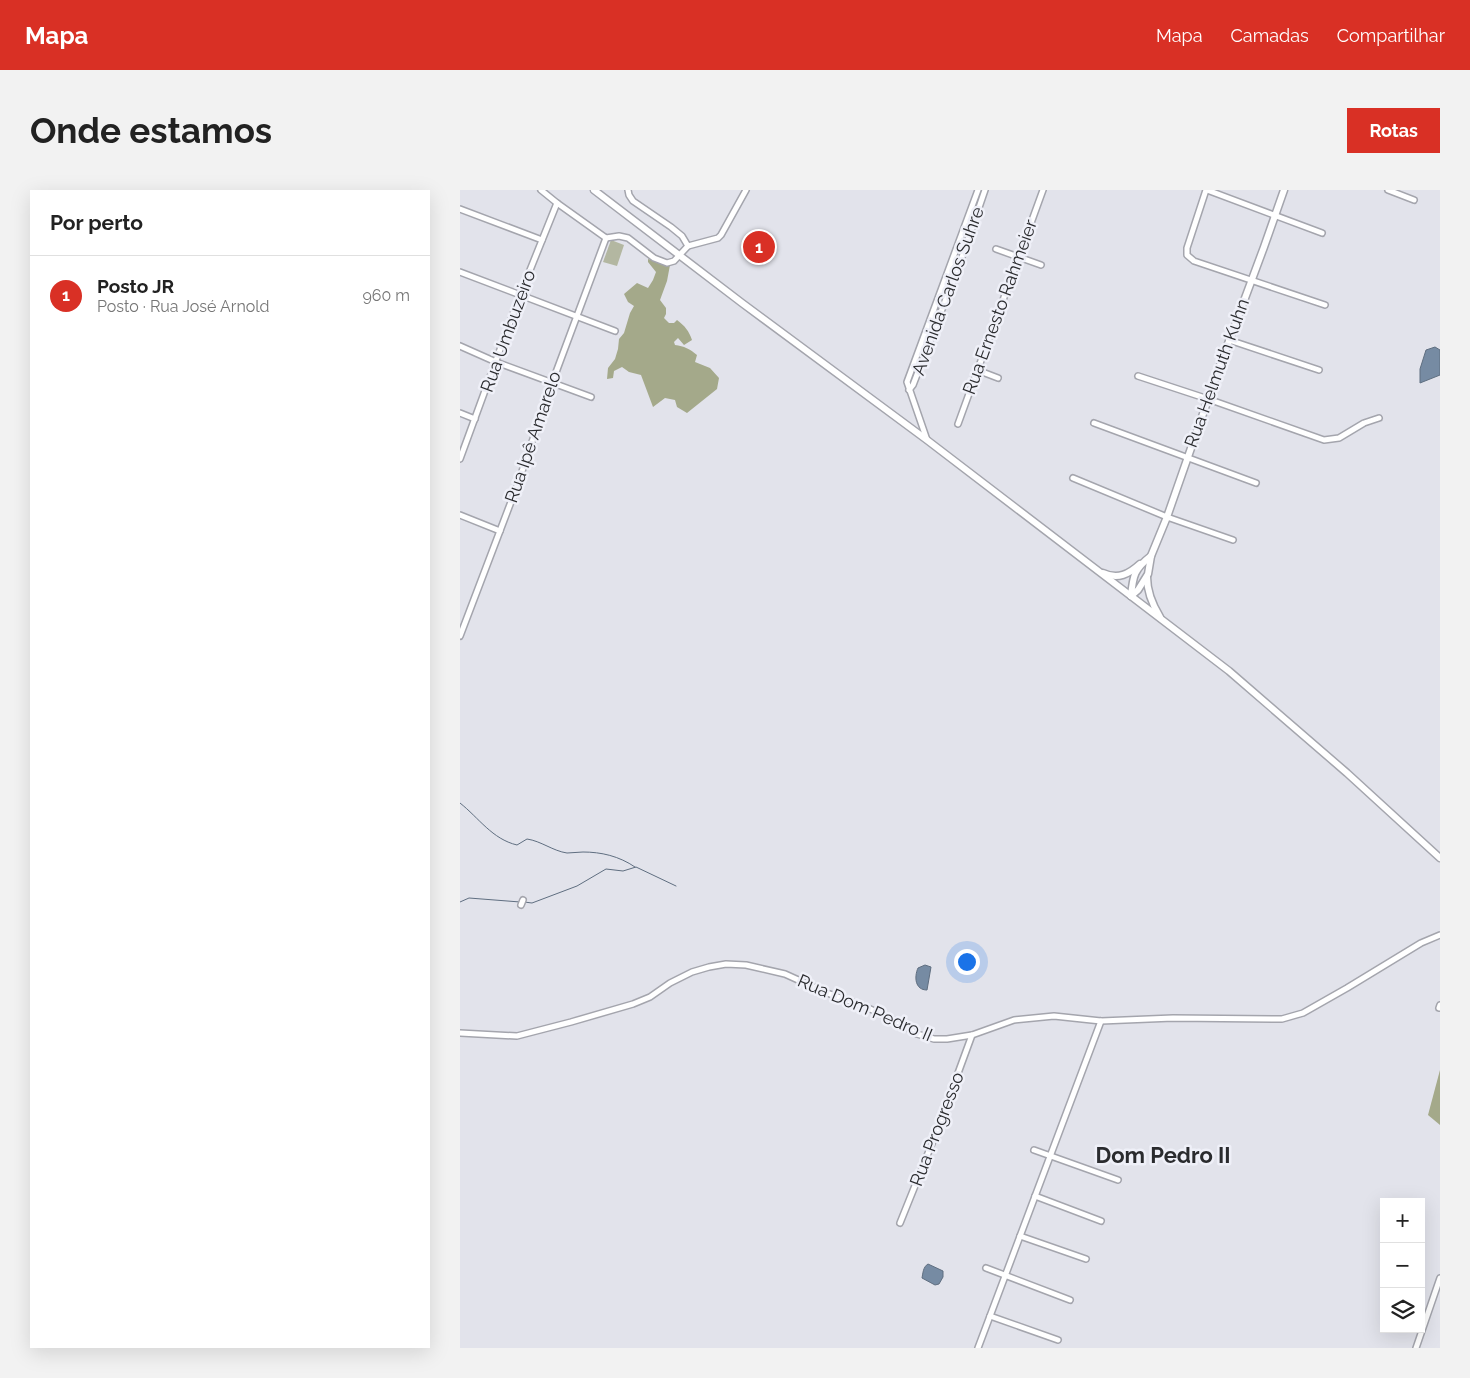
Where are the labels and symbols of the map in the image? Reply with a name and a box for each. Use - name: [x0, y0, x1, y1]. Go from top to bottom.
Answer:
- street label: Avenida Carlos Suhre: [907, 203, 988, 378]
- street label: Rua Ernesto Rahmeier: [958, 216, 1041, 397]
- pin: 1: [743, 228, 775, 266]
- street label: Rua Umbuzeiro: [476, 267, 539, 395]
- street label: Rua Helmuth Kuhn: [1180, 296, 1253, 450]
- street label: Rua Ipê Amarelo: [500, 368, 565, 505]
- your location: [954, 949, 980, 975]
- street label: Rua Dom Pedro II: [795, 970, 936, 1045]
- street label: Rua Progresso: [905, 1069, 968, 1189]
- district label: Dom Pedro II: [1095, 1142, 1231, 1168]

